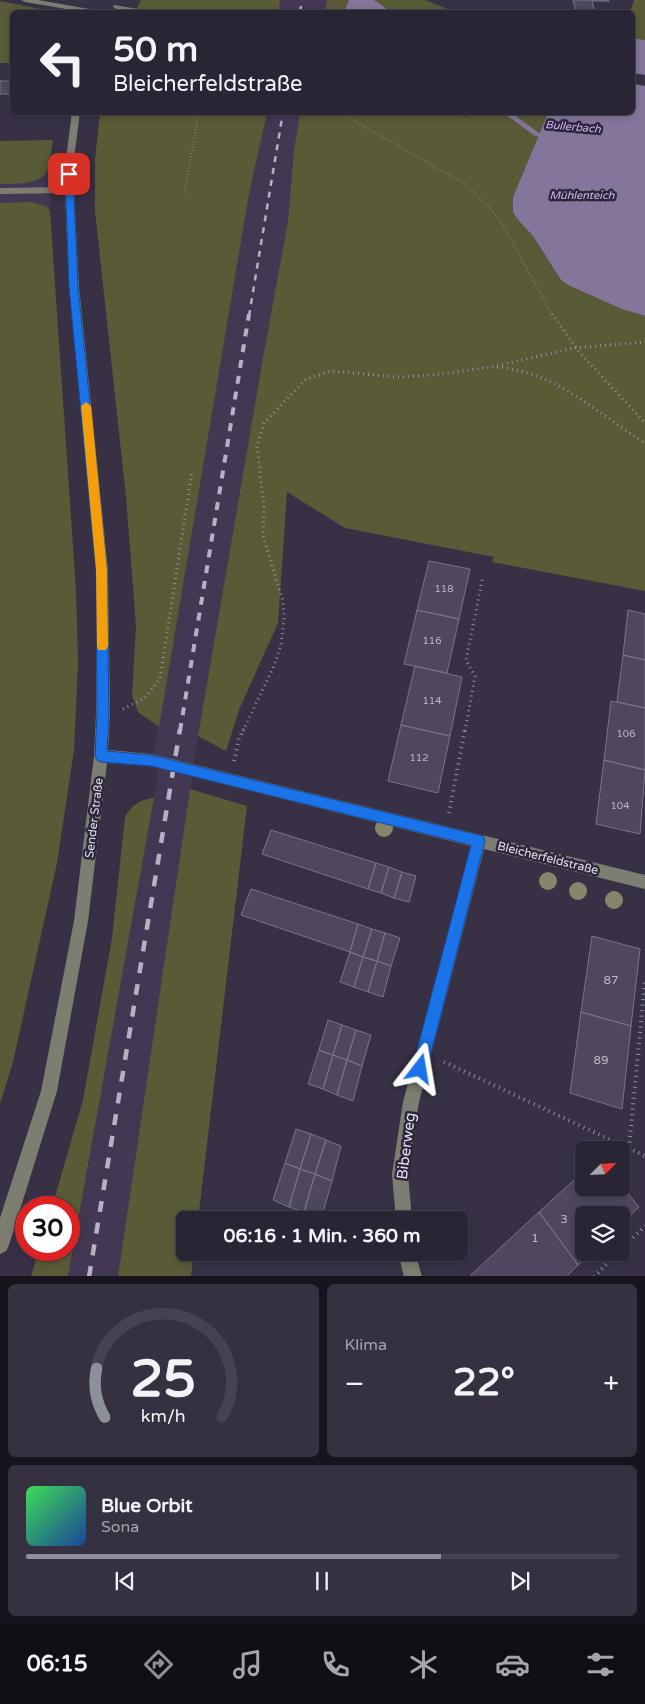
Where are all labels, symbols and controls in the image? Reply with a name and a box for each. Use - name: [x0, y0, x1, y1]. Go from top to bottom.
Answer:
- text: 50 m: [113, 29, 198, 71]
- icon: left: [30, 30, 95, 95]
- text: Bleicherfeldstraße: [113, 71, 303, 97]
- water label: Bullerbach: [545, 118, 602, 136]
- pin: [48, 153, 90, 195]
- icon: arrive: [55, 160, 83, 188]
- water label: Mühlenteich: [549, 189, 615, 202]
- house number: 118: [435, 583, 453, 595]
- house number: 116: [423, 635, 441, 647]
- house number: 114: [423, 695, 441, 707]
- house number: 106: [617, 728, 635, 740]
- house number: 112: [410, 752, 428, 764]
- street label: Sender Straße: [82, 777, 106, 859]
- house number: 104: [611, 800, 629, 812]
- street label: Bleicherfeldstraße: [496, 839, 600, 877]
- house number: 87: [603, 973, 619, 987]
- position arrow: [393, 1042, 445, 1094]
- house number: 89: [593, 1053, 609, 1067]
- street label: Biberweg: [393, 1111, 419, 1181]
- north arrow: [575, 1141, 630, 1196]
- map controls: [575, 1141, 630, 1261]
- speed limit sign: 30: [15, 1196, 80, 1261]
- button: layers: [575, 1206, 630, 1261]
- house number: 3: [560, 1212, 568, 1226]
- text: 06:16 · 1 Min. · 360 m: [224, 1225, 420, 1247]
- house number: 1: [531, 1231, 539, 1245]
- text: Klima: [345, 1335, 387, 1355]
- text: 25: [131, 1348, 196, 1411]
- text: 22°: [453, 1360, 515, 1406]
- text: −: [345, 1367, 364, 1401]
- text: +: [603, 1367, 619, 1401]
- text: km/h: [141, 1406, 186, 1427]
- text: Blue Orbit: [101, 1495, 193, 1517]
- text: Sona: [101, 1517, 139, 1537]
- icon: previous: [111, 1567, 139, 1595]
- icon: pause: [308, 1567, 336, 1595]
- icon: next: [506, 1567, 534, 1595]
- icon: directions: [141, 1647, 176, 1682]
- icon: music: [230, 1647, 265, 1682]
- icon: phone: [318, 1647, 353, 1682]
- icon: climate: [406, 1647, 441, 1682]
- icon: car: [495, 1647, 530, 1682]
- icon: filters: [583, 1647, 618, 1682]
- text: 06:15: [27, 1651, 88, 1677]

